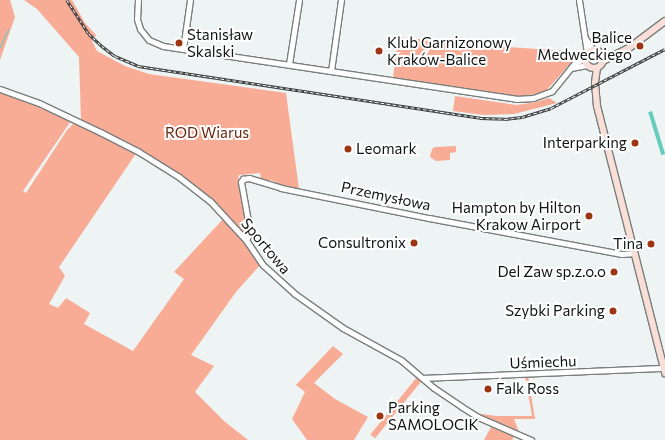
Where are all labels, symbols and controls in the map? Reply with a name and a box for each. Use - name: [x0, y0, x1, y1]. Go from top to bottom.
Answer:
- place label: Stanisław Skalski: [187, 25, 253, 60]
- place label: Balice Medweckiego: [537, 28, 632, 63]
- place label: Klub Garnizonowy Kraków-Balice: [387, 33, 512, 68]
- marker: Stanisław Skalski: [174, 38, 184, 48]
- marker: Balice Medweckiego: [635, 41, 645, 51]
- marker: Klub Garnizonowy Kraków-Balice: [374, 46, 384, 56]
- park label: ROD Wiarus: [165, 124, 249, 142]
- place label: Interparking: [543, 134, 627, 152]
- marker: Interparking: [630, 138, 640, 148]
- place label: Leomark: [356, 140, 417, 158]
- marker: Leomark: [343, 144, 353, 154]
- street label: Przemysłowa: [340, 178, 432, 214]
- place label: Hampton by Hilton Krakow Airport: [452, 198, 581, 233]
- marker: Hampton by Hilton Krakow Airport: [584, 211, 594, 221]
- street label: Sportowa: [238, 215, 294, 277]
- place label: Consultronix: [318, 234, 406, 252]
- place label: Tina: [613, 235, 643, 253]
- marker: Consultronix: [409, 238, 419, 248]
- marker: Tina: [646, 239, 656, 249]
- place label: Del Zaw sp.z.o.o: [498, 263, 606, 281]
- marker: Del Zaw sp.z.o.o: [609, 267, 619, 277]
- place label: Szybki Parking: [505, 302, 605, 320]
- marker: Szybki Parking: [608, 306, 618, 316]
- street label: Uśmiechu: [509, 352, 577, 372]
- place label: Falk Ross: [496, 380, 559, 398]
- marker: Falk Ross: [483, 384, 493, 394]
- place label: Parking SAMOLOCIK: [388, 398, 479, 433]
- marker: Parking SAMOLOCIK: [375, 411, 385, 421]

